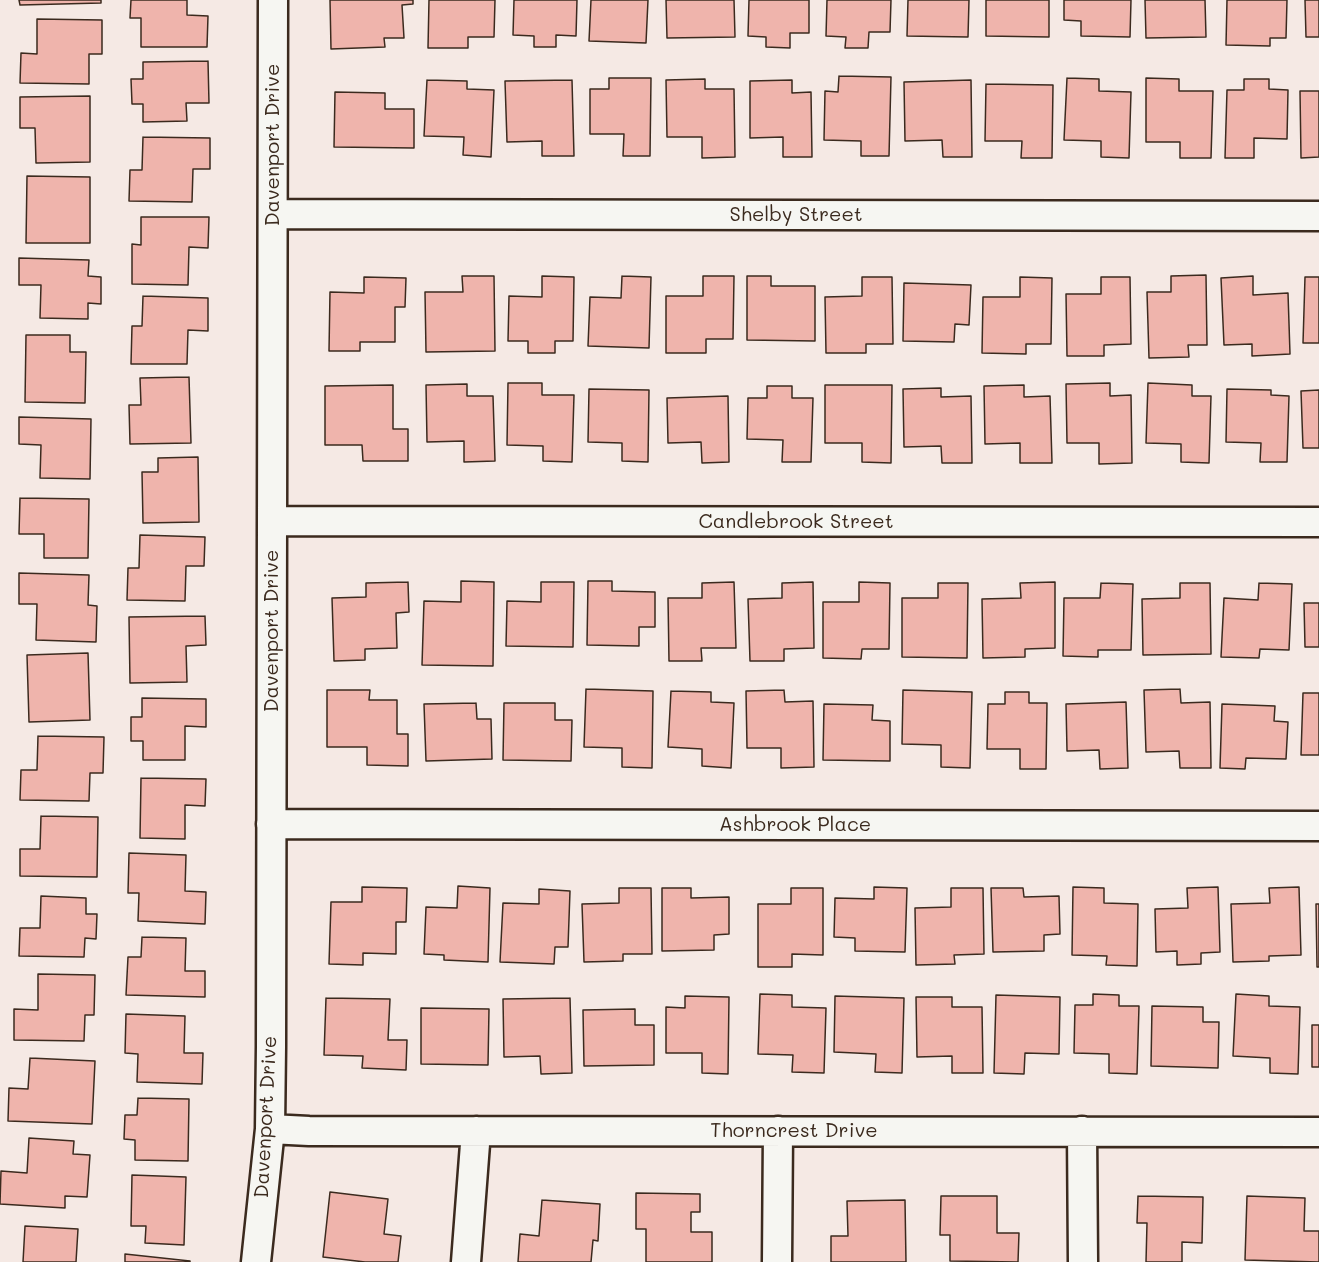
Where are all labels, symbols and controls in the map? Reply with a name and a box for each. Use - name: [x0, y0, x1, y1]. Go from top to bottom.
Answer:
- street label: Davenport Drive: [261, 64, 285, 226]
- street label: Shelby Street: [729, 203, 863, 227]
- street label: Candlebrook Street: [698, 510, 894, 534]
- street label: Davenport Drive: [260, 550, 284, 712]
- street label: Ashbrook Place: [719, 813, 871, 837]
- street label: Davenport Drive: [250, 1035, 282, 1199]
- street label: Thorncrest Drive: [710, 1119, 878, 1143]

